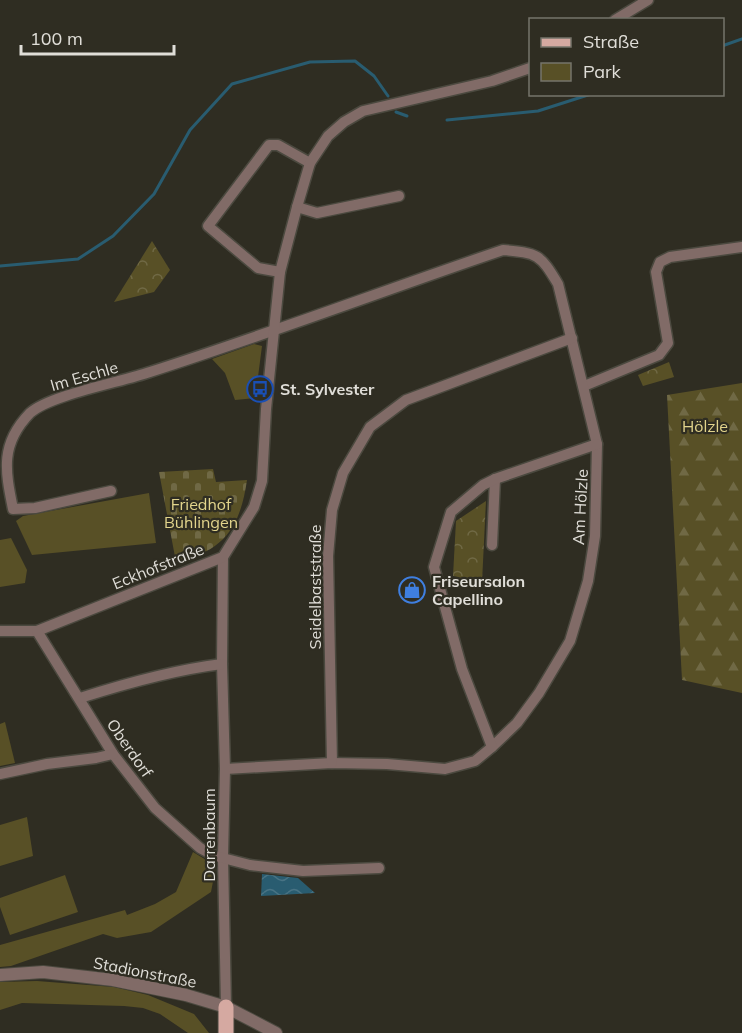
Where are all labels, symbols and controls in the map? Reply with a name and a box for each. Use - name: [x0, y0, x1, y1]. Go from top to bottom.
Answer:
- scale bar: [21, 18, 174, 56]
- legend: [529, 18, 724, 96]
- text: 100 m: [30, 27, 83, 50]
- text: Straße: [583, 30, 639, 53]
- text: Park: [583, 60, 622, 83]
- street label: Im Eschle: [48, 357, 120, 395]
- bus stop icon: St. Sylvester: [245, 374, 275, 404]
- place label: St. Sylvester: [280, 379, 375, 399]
- park label: Hölzle: [682, 416, 728, 436]
- street label: Am Hölzle: [568, 469, 592, 545]
- park label: Friedhof Bühlingen: [164, 494, 238, 532]
- street label: Seidelbaststraße: [305, 525, 325, 649]
- street label: Eckhofstraße: [109, 539, 207, 593]
- place label: Friseursalon Capellino: [432, 571, 525, 609]
- shop icon: Friseursalon Capellino: [397, 575, 427, 605]
- street label: Oberdorf: [103, 715, 158, 782]
- street label: Darrenbaum: [199, 788, 219, 882]
- street label: Stadionstraße: [92, 952, 198, 992]

